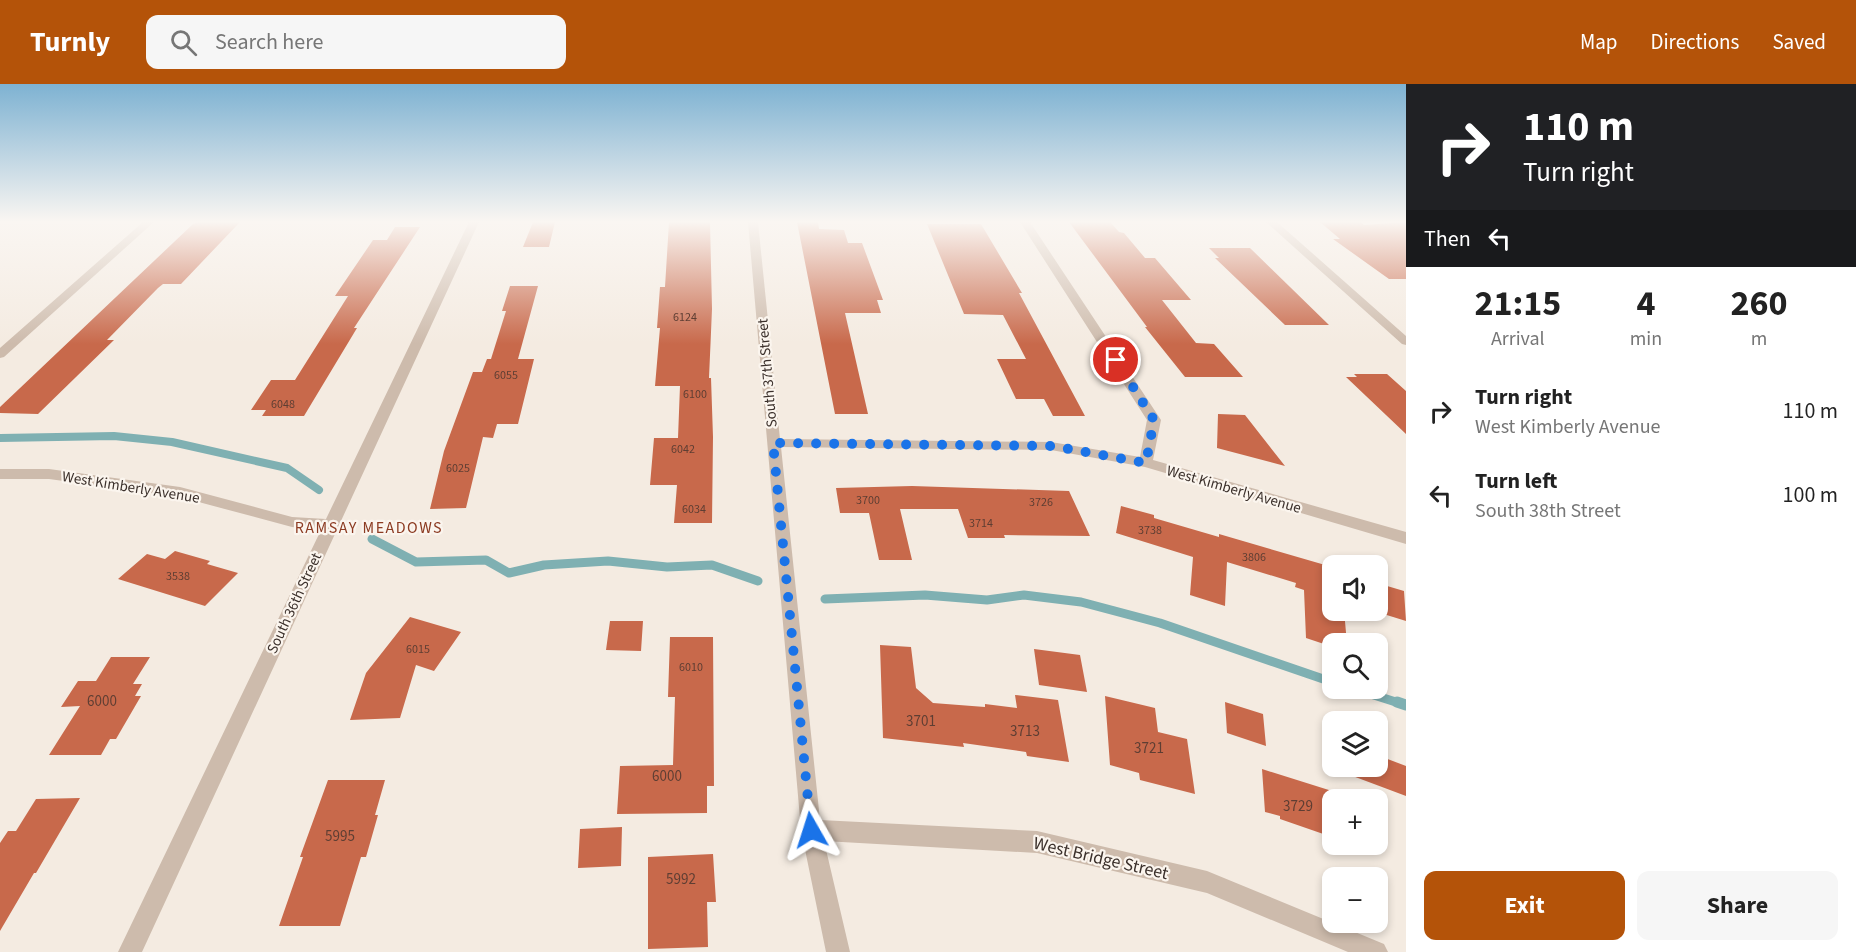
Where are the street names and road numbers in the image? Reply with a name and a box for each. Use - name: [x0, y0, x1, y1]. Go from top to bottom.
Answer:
- street label: South 37th Street: [752, 318, 783, 428]
- street label: West Kimberly Avenue: [1164, 460, 1304, 519]
- street label: West Kimberly Avenue: [61, 466, 201, 509]
- street label: South 36th Street: [262, 549, 327, 657]
- street label: West Bridge Street: [1031, 831, 1171, 886]

